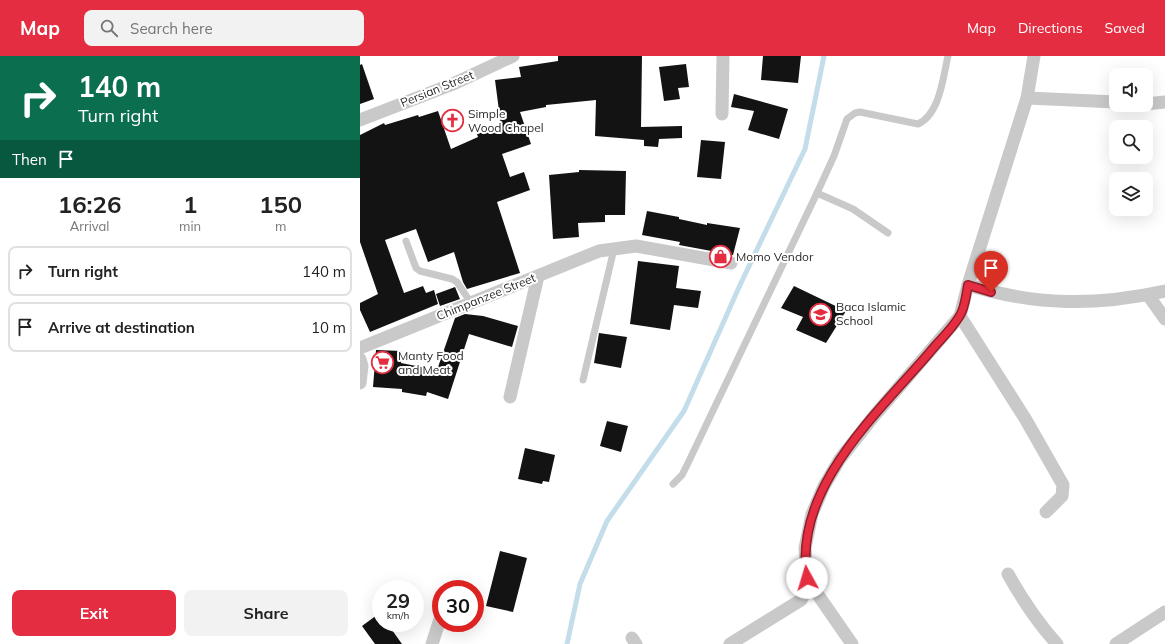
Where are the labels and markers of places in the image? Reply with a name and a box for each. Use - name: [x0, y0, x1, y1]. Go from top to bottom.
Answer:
- place label: Simple Wood Chapel: [468, 106, 544, 135]
- church icon: Simple Wood Chapel: [440, 108, 466, 134]
- shop icon: Momo Vendor: [707, 244, 733, 270]
- place label: Momo Vendor: [736, 249, 814, 264]
- pin: [974, 251, 1008, 292]
- place label: Baca Islamic School: [836, 299, 906, 328]
- school or university icon: Baca Islamic School: [807, 301, 833, 327]
- place label: Manty Food and Meat: [398, 348, 464, 377]
- supermarket icon: Manty Food and Meat: [370, 350, 396, 376]

